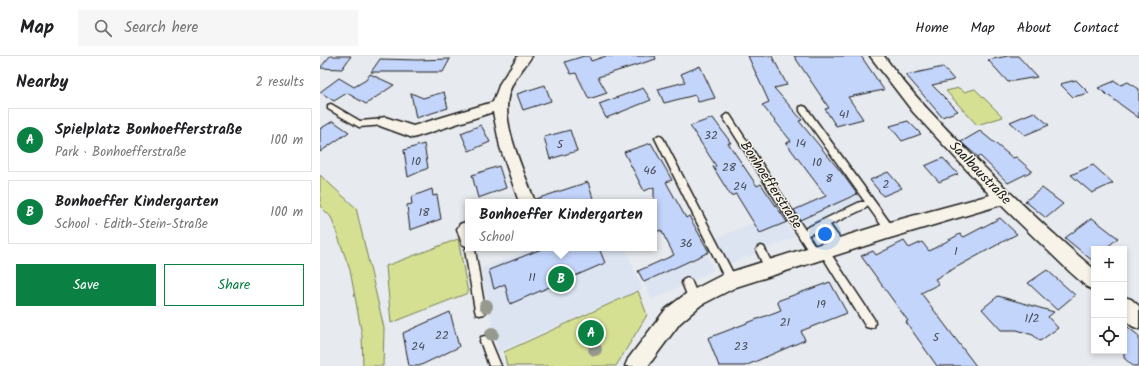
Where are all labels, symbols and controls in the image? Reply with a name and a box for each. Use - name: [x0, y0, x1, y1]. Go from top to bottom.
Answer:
- search box: [78, 10, 358, 46]
- text: Map: [20, 13, 54, 43]
- text: Search here: [124, 16, 198, 40]
- icon: search: [92, 17, 114, 39]
- text: Home: [915, 17, 949, 39]
- text: Map: [971, 17, 995, 39]
- text: About: [1017, 17, 1051, 39]
- text: Contact: [1073, 17, 1119, 39]
- text: Nearby: [16, 69, 68, 96]
- text: 2 results: [256, 72, 304, 93]
- house number: 41: [839, 105, 849, 124]
- text: Spielplatz Bonhoefferstraße: [55, 118, 242, 142]
- house number: 32: [704, 126, 718, 145]
- text: A: [26, 130, 34, 151]
- text: 100 m: [270, 130, 303, 151]
- house number: 14: [796, 134, 807, 153]
- house number: 5: [557, 135, 565, 154]
- street label: Bonhoefferstraße: [734, 136, 808, 234]
- street label: Saalbaustraße: [944, 136, 1017, 211]
- text: Park · Bonhoefferstraße: [55, 142, 186, 163]
- house number: 10: [411, 152, 421, 171]
- house number: 10: [812, 153, 822, 172]
- house number: 28: [722, 158, 737, 177]
- house number: 46: [643, 161, 657, 180]
- house number: 8: [825, 169, 833, 188]
- house number: 2: [883, 175, 890, 194]
- house number: 24: [733, 177, 747, 196]
- text: Bonhoeffer Kindergarten: [55, 190, 218, 214]
- popup: [465, 199, 657, 251]
- text: B: [26, 202, 34, 223]
- text: 100 m: [270, 202, 303, 223]
- house number: 18: [419, 203, 430, 222]
- text: Bonhoeffer Kindergarten: [479, 203, 643, 227]
- text: School · Edith-Stein-Straße: [55, 214, 208, 235]
- your location: [815, 224, 835, 244]
- text: School: [479, 227, 514, 248]
- house number: 36: [679, 234, 693, 253]
- house number: 1: [954, 242, 958, 261]
- map controls: [1091, 246, 1127, 354]
- button: +: [1091, 246, 1127, 282]
- button: Save: [16, 264, 156, 306]
- button: Share: [164, 264, 304, 306]
- pin: B: [548, 264, 574, 294]
- house number: 11: [528, 268, 536, 287]
- button: −: [1091, 282, 1127, 318]
- house number: 19: [816, 295, 826, 314]
- house number: 1/2: [1025, 309, 1040, 328]
- house number: 21: [780, 313, 791, 332]
- pin: A: [578, 318, 604, 348]
- button: locate: [1091, 318, 1127, 354]
- house number: 22: [435, 326, 449, 345]
- house number: 5: [933, 328, 941, 347]
- house number: 24: [411, 337, 425, 356]
- house number: 23: [734, 337, 748, 356]

